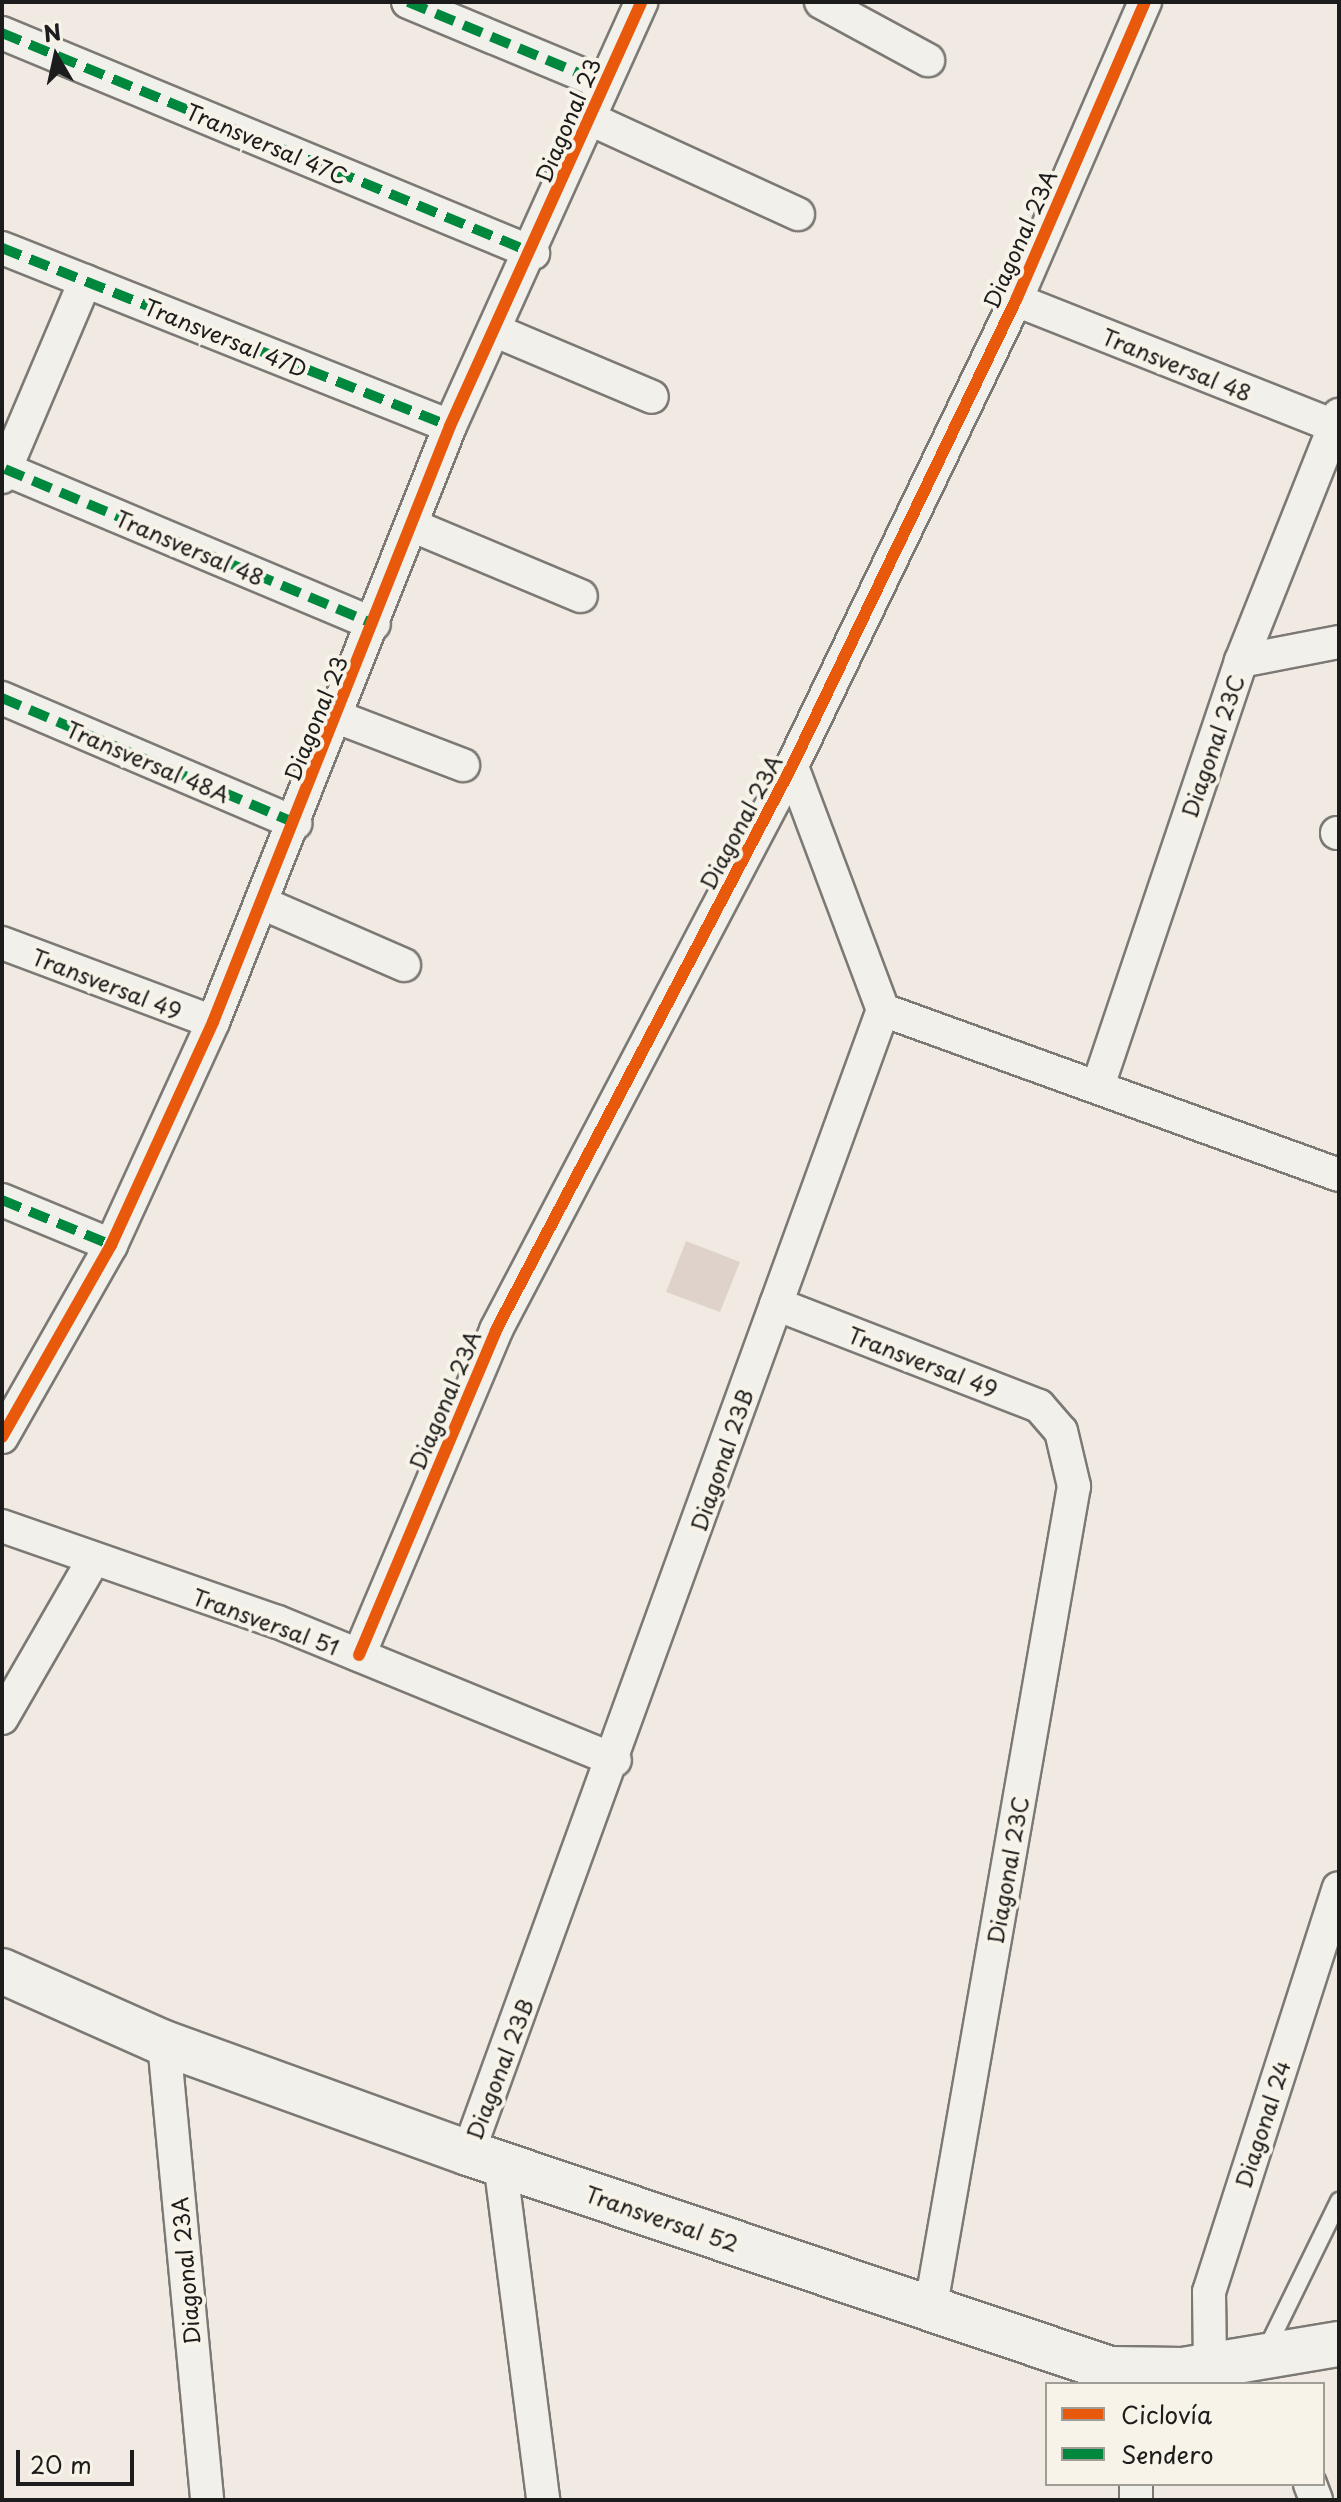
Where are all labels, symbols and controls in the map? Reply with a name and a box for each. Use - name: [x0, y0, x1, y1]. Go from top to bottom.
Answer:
- text: N: [41, 14, 63, 49]
- north arrow: [16, 16, 96, 96]
- street label: Diagonal 23: [529, 54, 605, 186]
- street label: Transversal 47C: [182, 97, 352, 189]
- street label: Diagonal 23A: [977, 166, 1061, 312]
- street label: Transversal 47D: [141, 292, 311, 382]
- street label: Transversal 48: [1099, 322, 1255, 406]
- street label: Transversal 48: [112, 504, 268, 590]
- street label: Diagonal 23: [278, 652, 352, 784]
- street label: Diagonal 23C: [1175, 671, 1249, 821]
- street label: Transversal 48A: [62, 715, 234, 807]
- street label: Diagonal 23A: [693, 750, 787, 894]
- street label: Transversal 49: [29, 943, 185, 1023]
- street label: Transversal 49: [845, 1321, 1001, 1401]
- street label: Diagonal 23A: [403, 1326, 485, 1474]
- street label: Diagonal 23B: [684, 1385, 758, 1535]
- street label: Transversal 51: [189, 1582, 343, 1660]
- street label: Diagonal 23C: [981, 1794, 1033, 1946]
- street label: Diagonal 23B: [460, 1995, 538, 2143]
- street label: Diagonal 24: [1229, 2057, 1295, 2191]
- street label: Transversal 52: [582, 2180, 742, 2256]
- street label: Diagonal 23A: [165, 2196, 205, 2346]
- legend: [1045, 2382, 1325, 2486]
- text: Ciclovía: [1121, 2396, 1212, 2432]
- scale bar: [20, 2434, 138, 2484]
- text: Sendero: [1121, 2436, 1213, 2472]
- text: 20 m: [30, 2446, 92, 2482]

